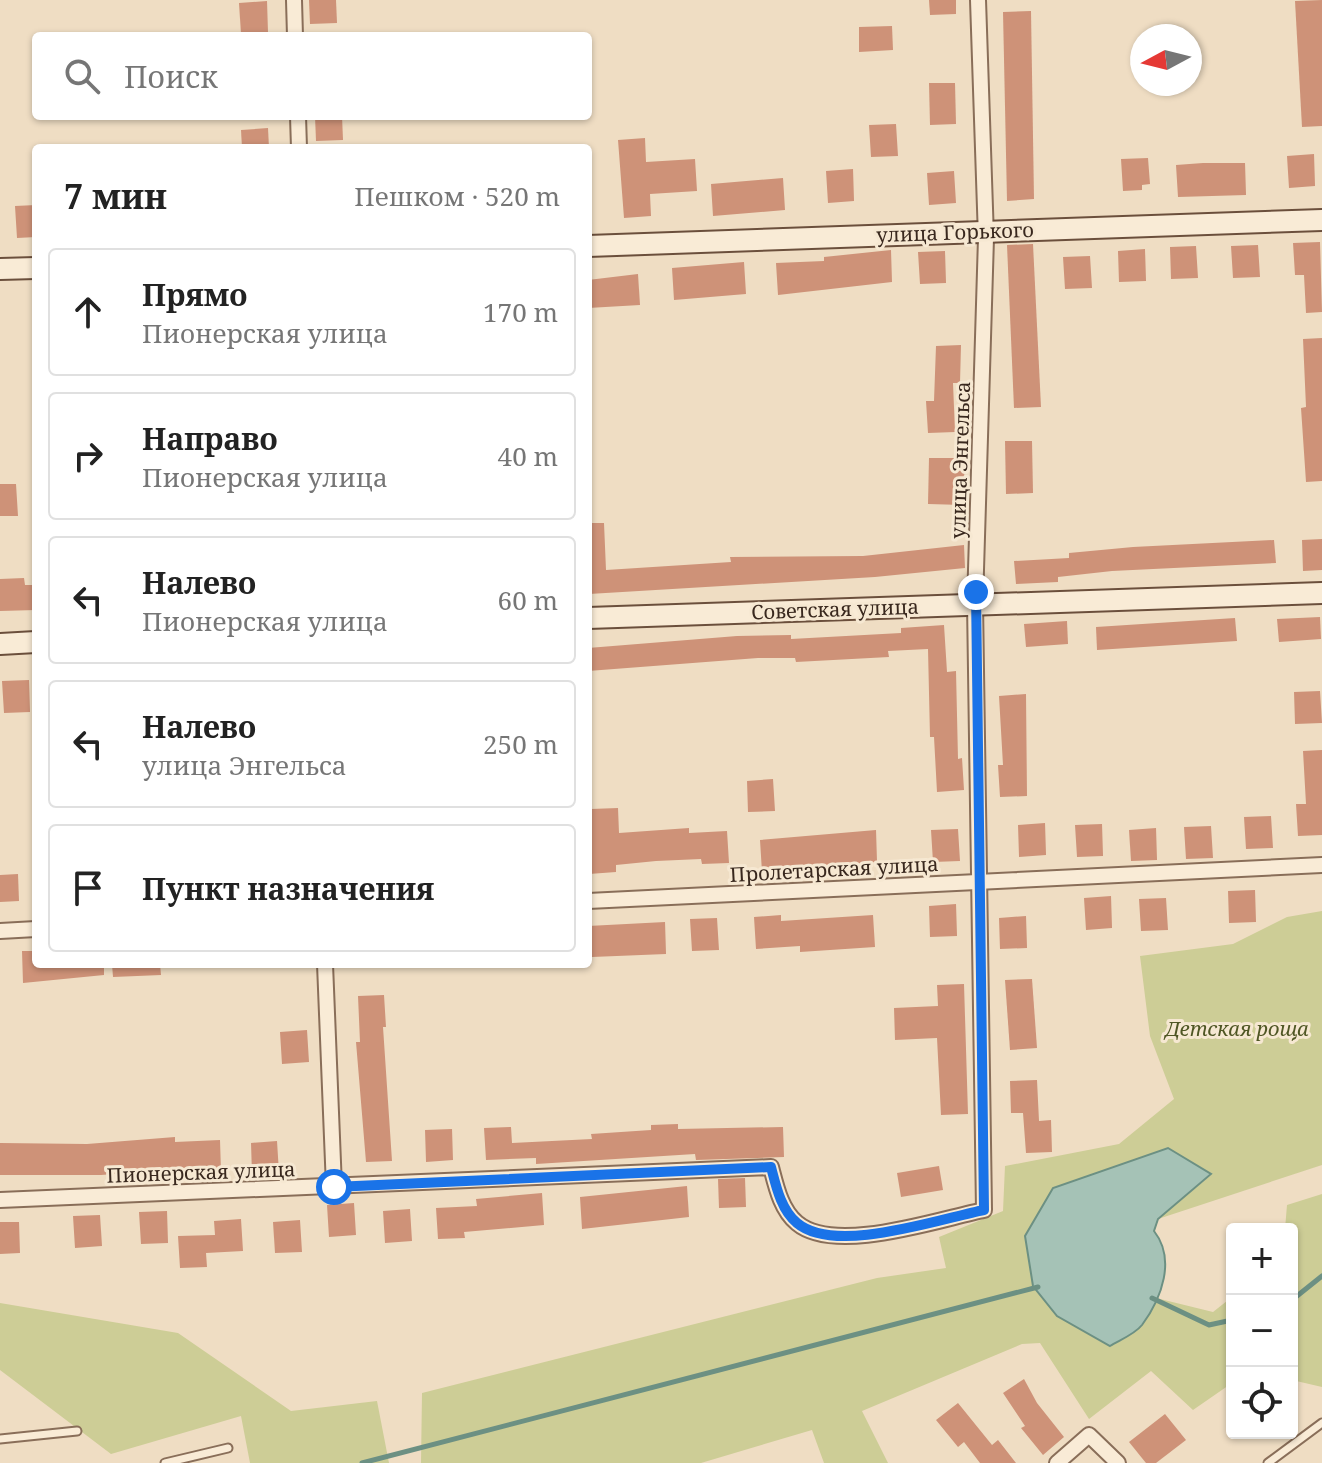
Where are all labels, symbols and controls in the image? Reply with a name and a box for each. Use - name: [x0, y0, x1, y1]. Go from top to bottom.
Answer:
- north arrow: [1130, 24, 1202, 96]
- search box: [32, 32, 592, 120]
- icon: search: [60, 54, 104, 98]
- text: Поиск: [124, 56, 218, 97]
- text: 7 мин: [64, 173, 167, 219]
- text: Пешком · 520 m: [354, 178, 560, 214]
- street label: улица Горького: [876, 216, 1034, 248]
- text: Прямо: [142, 274, 248, 315]
- icon: ahead: [66, 290, 110, 334]
- text: 170 m: [483, 294, 558, 330]
- text: Пионерская улица: [142, 315, 388, 351]
- street label: улица Энгельса: [944, 381, 976, 539]
- text: Направо: [142, 418, 278, 459]
- icon: right: [66, 434, 110, 478]
- text: 40 m: [498, 438, 558, 474]
- text: Пионерская улица: [142, 459, 388, 495]
- text: Налево: [142, 562, 256, 603]
- route end: [958, 574, 994, 610]
- icon: left: [66, 578, 110, 622]
- text: 60 m: [498, 582, 558, 618]
- street label: Советская улица: [751, 593, 919, 625]
- text: Пионерская улица: [142, 603, 388, 639]
- text: Налево: [142, 706, 256, 747]
- icon: left: [66, 722, 110, 766]
- text: 250 m: [483, 726, 558, 762]
- text: улица Энгельса: [142, 747, 347, 783]
- street label: Пролетарская улица: [729, 850, 939, 888]
- icon: arrive: [66, 866, 110, 910]
- text: Пункт назначения: [142, 868, 434, 909]
- park label: Детская роща: [1163, 1015, 1309, 1042]
- street label: Пионерская улица: [106, 1155, 296, 1189]
- route start: [316, 1169, 352, 1205]
- map controls: [1226, 1223, 1298, 1439]
- button: +: [1226, 1223, 1298, 1295]
- button: −: [1226, 1295, 1298, 1367]
- button: locate: [1226, 1367, 1298, 1439]

